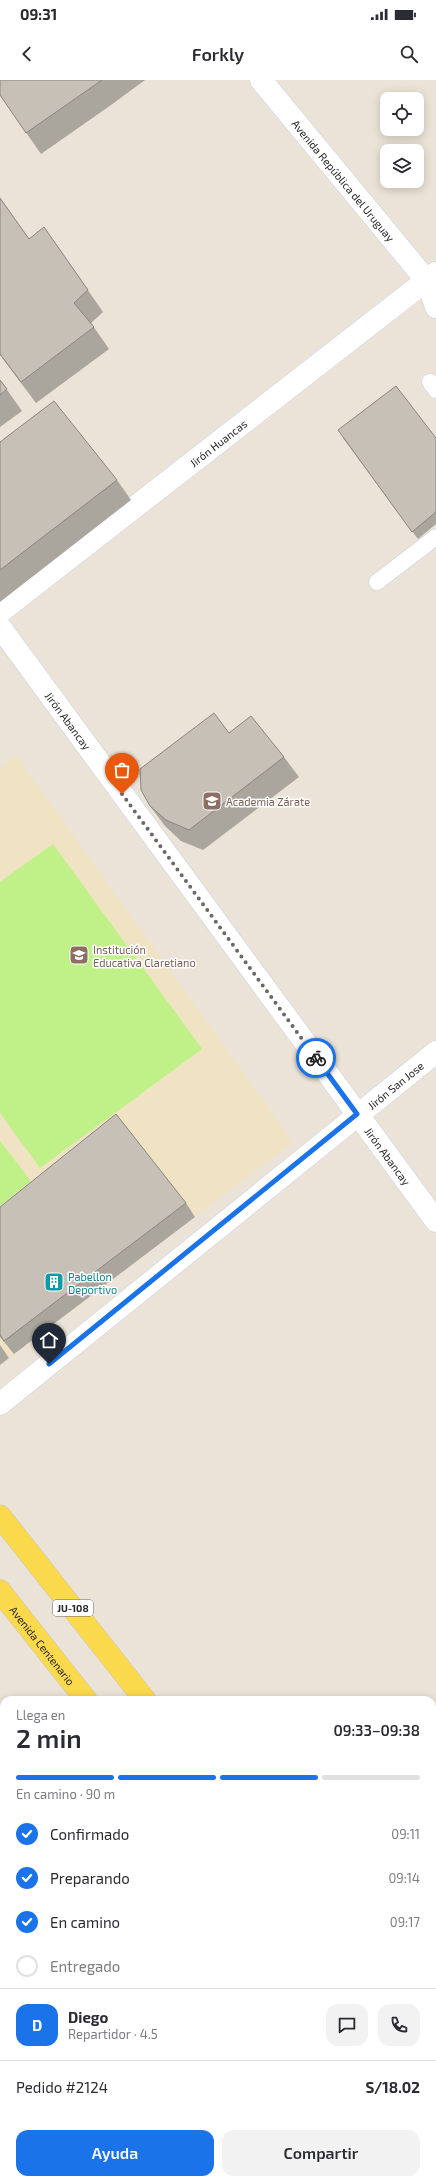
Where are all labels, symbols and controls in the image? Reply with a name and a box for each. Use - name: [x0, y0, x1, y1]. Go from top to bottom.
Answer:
- text: 09:31: [20, 5, 57, 23]
- icon: back: [16, 43, 38, 65]
- text: Forkly: [192, 43, 244, 65]
- icon: search: [398, 43, 420, 65]
- map controls: [380, 92, 424, 188]
- button: locate: [380, 92, 424, 136]
- street label: Avenida República del Uruguay: [290, 117, 398, 244]
- button: layers: [380, 144, 424, 188]
- street label: Jirón Huancas: [187, 416, 249, 469]
- street label: Jirón Abancay: [43, 689, 94, 752]
- pin: [105, 753, 139, 794]
- icon: bag: [111, 759, 133, 781]
- school or university icon: Academia Zárate: [201, 790, 223, 812]
- place label: Academia Zárate: [226, 795, 310, 808]
- place label: Institución Educativa Claretiano: [93, 943, 196, 969]
- school or university icon: Institución Educativa Claretiano: [68, 944, 90, 966]
- courier: [296, 1038, 336, 1078]
- icon: bike: [305, 1047, 327, 1069]
- street label: Jirón San Jose: [365, 1058, 426, 1111]
- street label: Jirón Abancay: [363, 1124, 414, 1187]
- place label: Pabellon Deportivo: [68, 1270, 117, 1296]
- building icon: Pabellon Deportivo: [43, 1271, 65, 1293]
- pin: [32, 1323, 66, 1364]
- icon: home: [38, 1329, 60, 1351]
- road number: JU-108: [53, 1600, 93, 1616]
- street label: Avenida Centenario: [8, 1603, 78, 1687]
- text: Llega en: [16, 1707, 65, 1723]
- text: 09:33–09:38: [333, 1721, 420, 1739]
- text: 2 min: [16, 1722, 82, 1753]
- text: En camino · 90 m: [16, 1786, 115, 1802]
- icon: check: [16, 1823, 38, 1845]
- text: Confirmado: [50, 1825, 129, 1843]
- text: 09:11: [391, 1826, 420, 1842]
- icon: check: [16, 1867, 38, 1889]
- text: Preparando: [50, 1869, 130, 1887]
- text: 09:14: [388, 1870, 420, 1886]
- icon: check: [16, 1911, 38, 1933]
- text: En camino: [50, 1913, 120, 1931]
- text: 09:17: [390, 1914, 420, 1930]
- text: Entregado: [50, 1957, 120, 1975]
- button: chat: [326, 2004, 368, 2046]
- button: phone: [378, 2004, 420, 2046]
- text: Diego: [68, 2008, 108, 2026]
- text: D: [32, 2016, 42, 2034]
- text: Repartidor · 4.5: [68, 2026, 158, 2042]
- text: Pedido #2124: [16, 2078, 108, 2096]
- text: S/18.02: [365, 2078, 420, 2096]
- button: Ayuda: [16, 2130, 214, 2176]
- button: Compartir: [222, 2130, 420, 2176]

